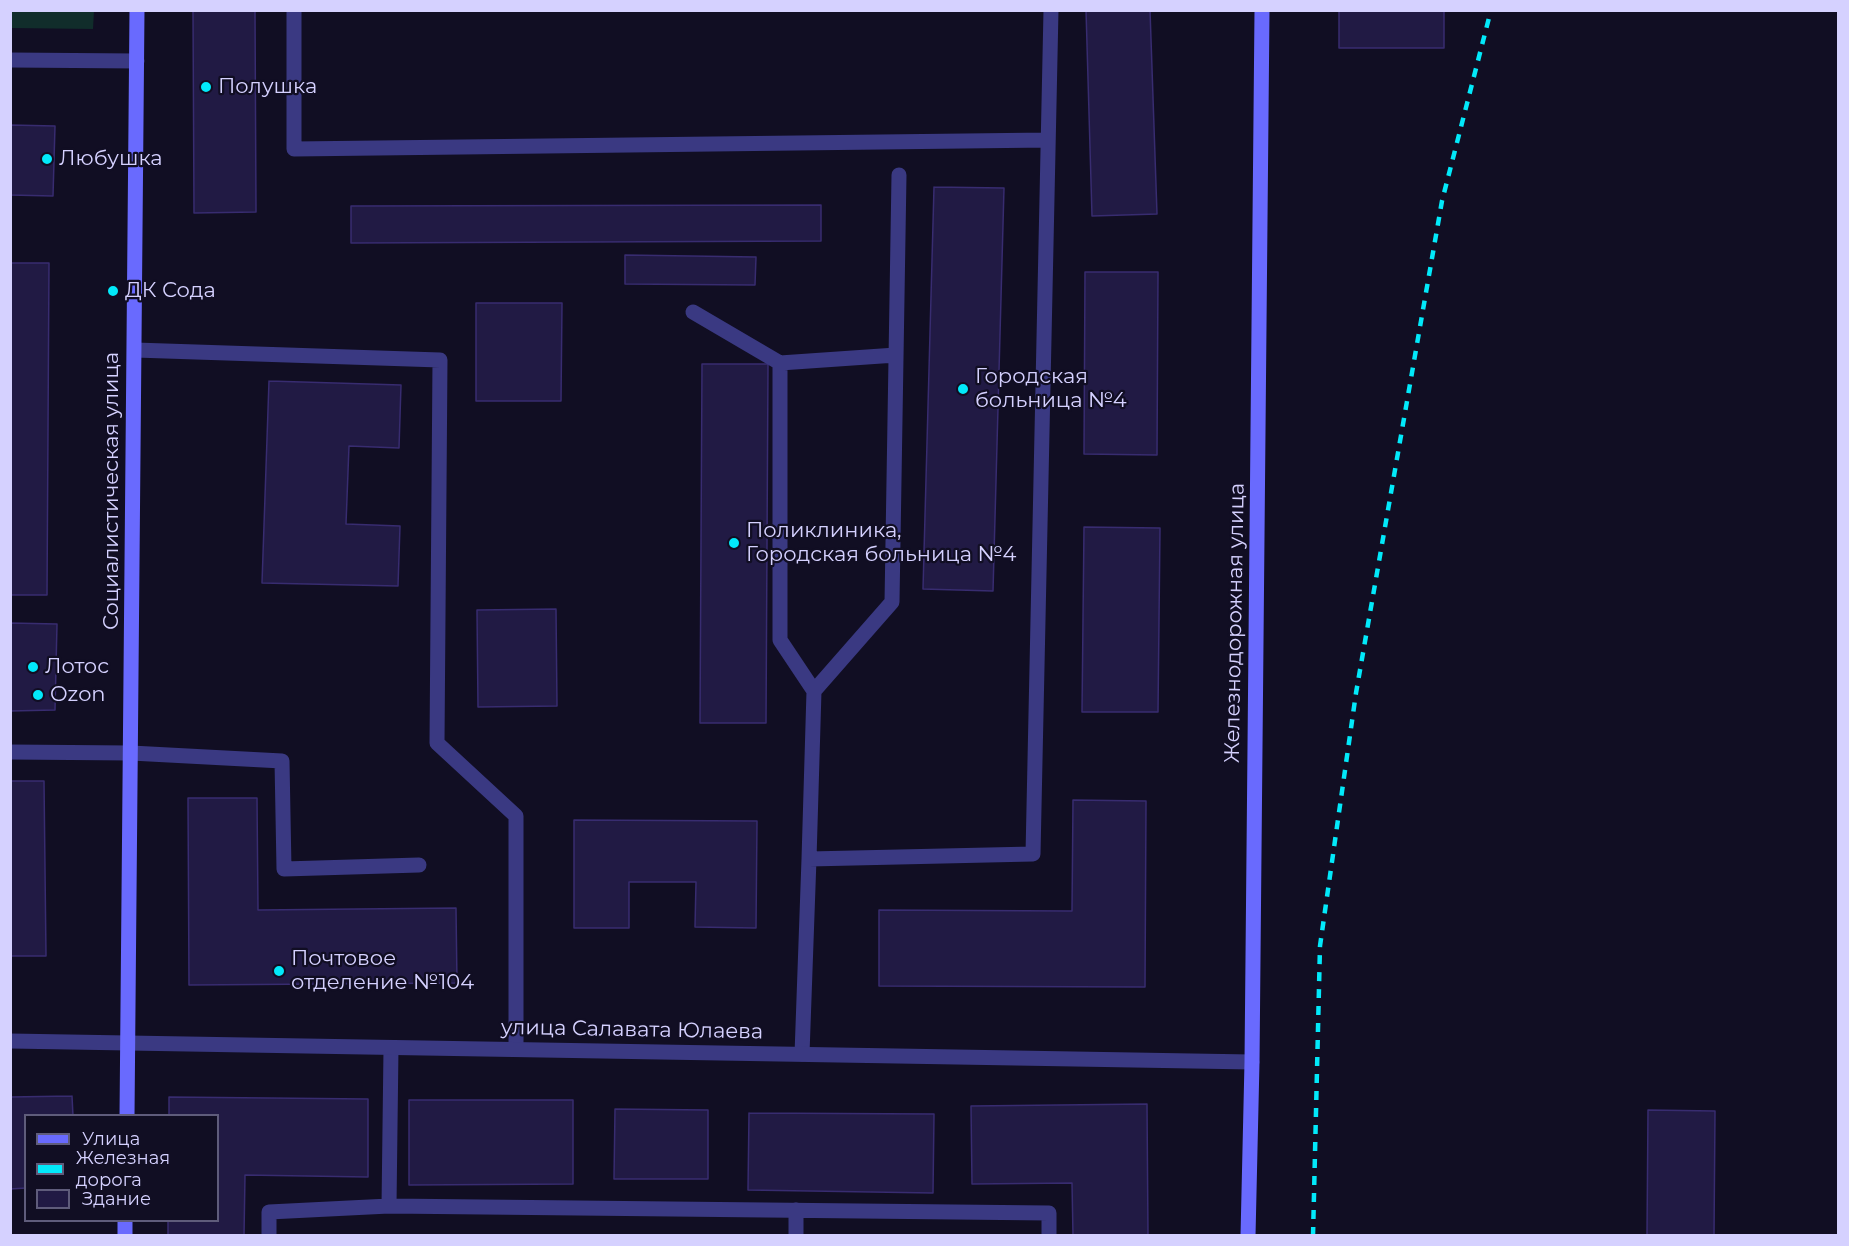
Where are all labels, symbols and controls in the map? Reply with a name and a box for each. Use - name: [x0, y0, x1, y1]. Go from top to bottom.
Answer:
- place label: Полушка: [218, 74, 317, 100]
- marker: Полушка: [199, 80, 213, 94]
- place label: Любушка: [59, 146, 163, 172]
- marker: Любушка: [40, 152, 54, 166]
- place label: ДК Сода: [125, 278, 216, 304]
- marker: ДК Сода: [106, 284, 120, 298]
- street label: Социалистическая улица: [99, 352, 125, 630]
- place label: Городская больница №4: [975, 364, 1127, 414]
- marker: Городская больница №4: [956, 382, 970, 396]
- street label: Железнодорожная улица: [1220, 483, 1250, 763]
- place label: Поликлиника, Городская больница №4: [746, 518, 1016, 568]
- marker: Поликлиника, Городская больница №4: [727, 536, 741, 550]
- place label: Лотос: [45, 654, 109, 680]
- marker: Лотос: [26, 660, 40, 674]
- place label: Ozon: [50, 682, 106, 708]
- marker: Ozon: [31, 688, 45, 702]
- place label: Почтовое отделение №104: [291, 946, 474, 996]
- marker: Почтовое отделение №104: [272, 964, 286, 978]
- street label: улица Салавата Юлаева: [501, 1015, 763, 1045]
- legend: [24, 1114, 219, 1222]
- text: Улица: [82, 1128, 140, 1150]
- text: Железная дорога: [76, 1147, 170, 1191]
- text: Здание: [82, 1188, 151, 1210]

